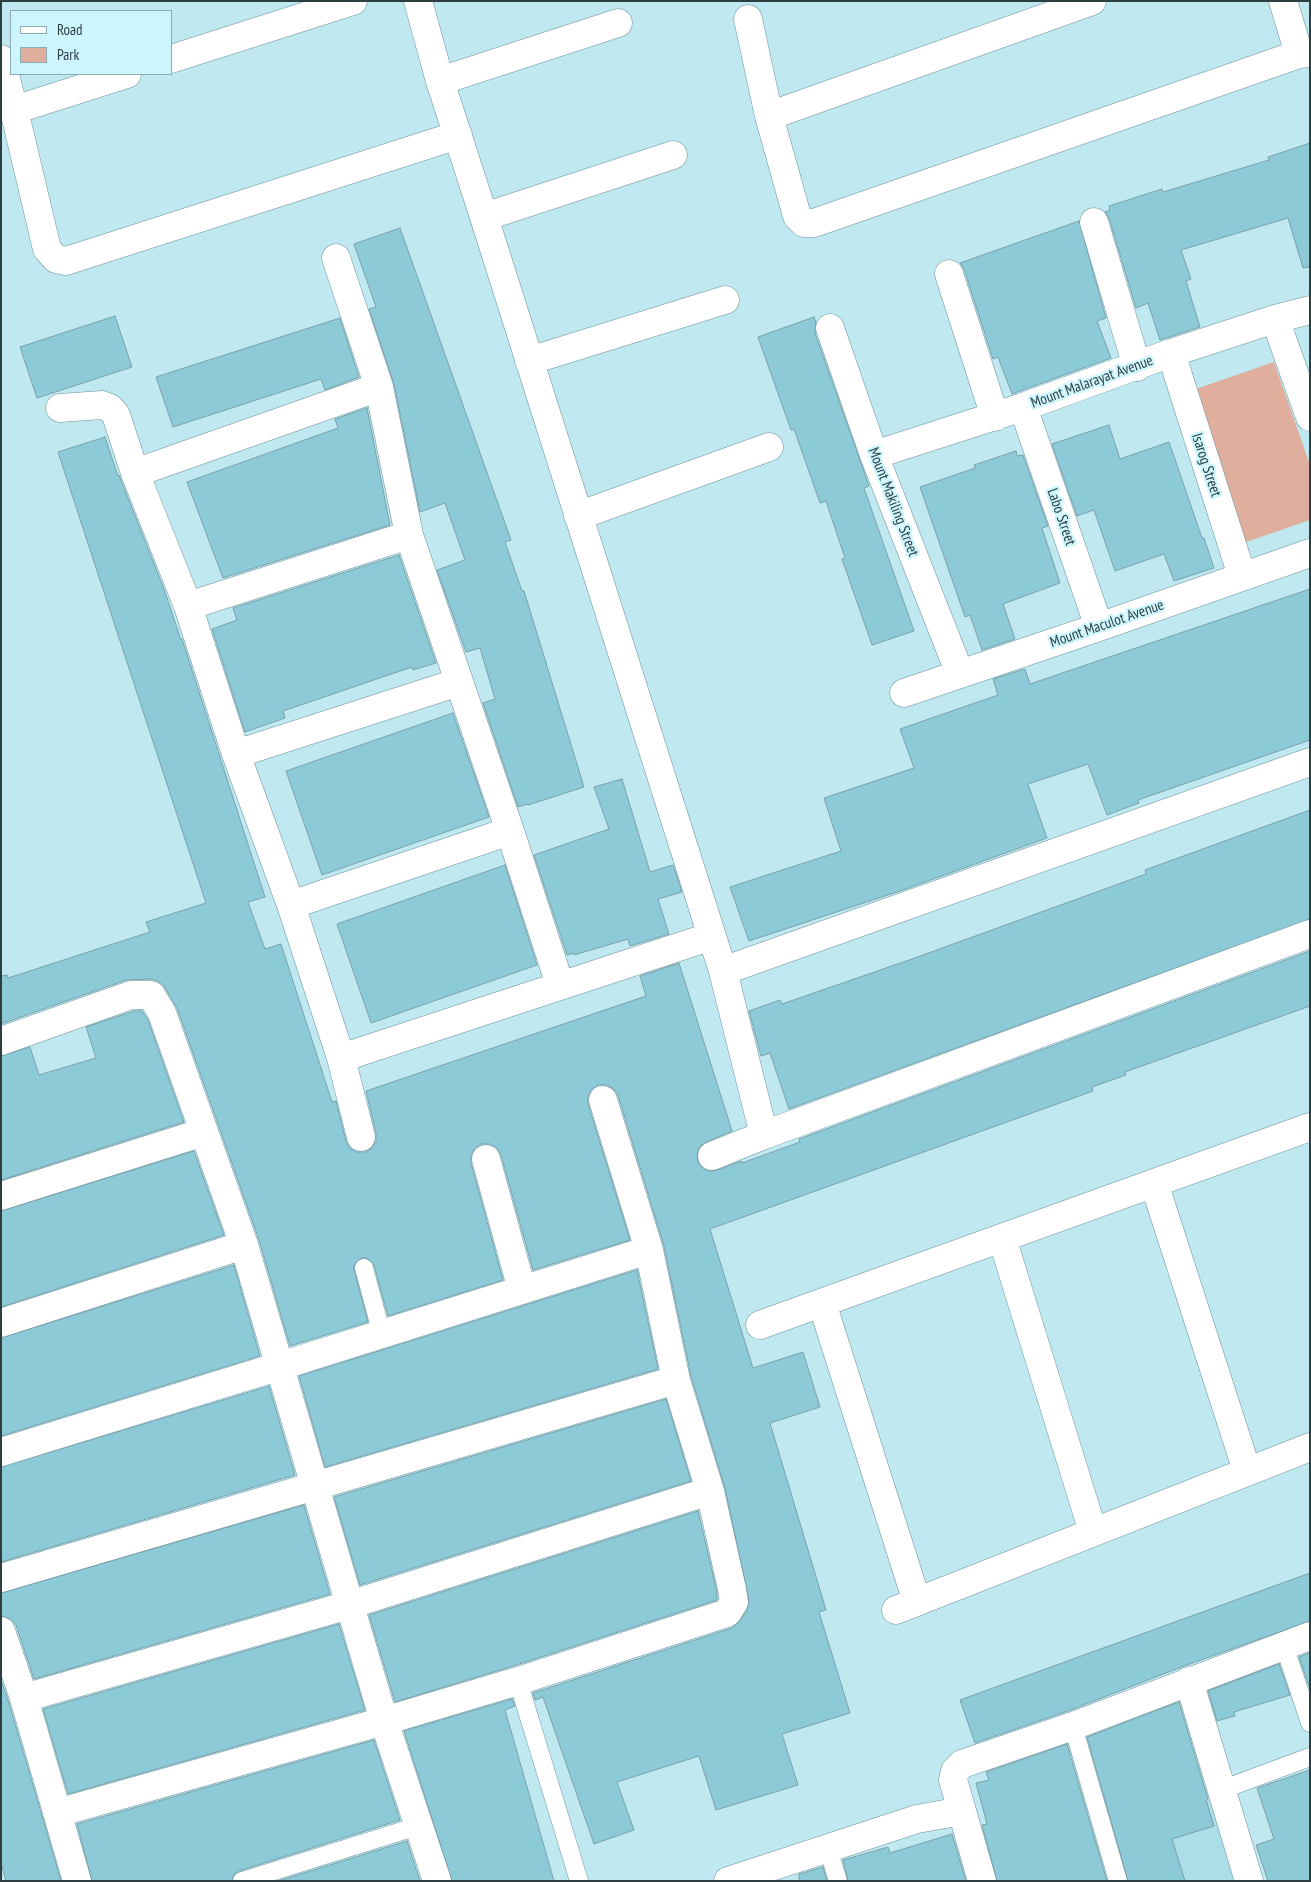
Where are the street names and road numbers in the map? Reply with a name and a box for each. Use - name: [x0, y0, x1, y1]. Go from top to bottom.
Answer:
- street label: Mount Malarayat Avenue: [1029, 352, 1155, 412]
- street label: Isarog Street: [1187, 431, 1225, 499]
- street label: Mount Makiling Street: [864, 445, 922, 559]
- street label: Labo Street: [1043, 486, 1079, 548]
- street label: Mount Maculot Avenue: [1048, 596, 1166, 652]

